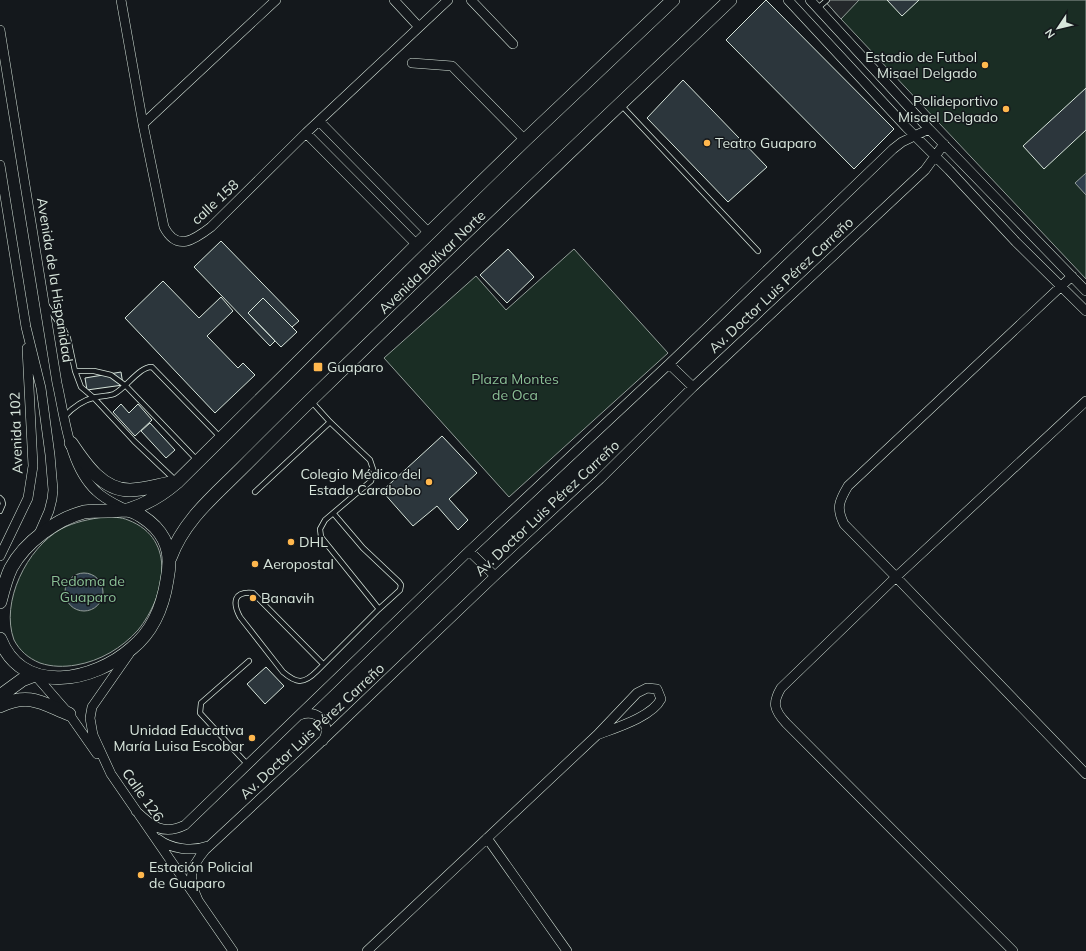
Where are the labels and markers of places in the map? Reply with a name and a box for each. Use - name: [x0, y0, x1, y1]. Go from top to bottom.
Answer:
- place label: Estadio de Futbol Misael Delgado: [865, 48, 977, 82]
- marker: Estadio de Futbol Misael Delgado: [980, 60, 990, 70]
- place label: Polideportivo Misael Delgado: [898, 92, 998, 126]
- marker: Polideportivo Misael Delgado: [1001, 104, 1011, 114]
- place label: Teatro Guaparo: [715, 134, 816, 152]
- marker: Teatro Guaparo: [702, 138, 712, 148]
- place label: Guaparo: [327, 358, 384, 376]
- marker: Guaparo: [312, 361, 324, 373]
- place label: Colegio Médico del Estado Carabobo: [300, 465, 421, 499]
- marker: Colegio Médico del Estado Carabobo: [424, 477, 434, 487]
- place label: DHL: [299, 533, 328, 551]
- marker: DHL: [286, 537, 296, 547]
- place label: Aeropostal: [263, 555, 334, 573]
- marker: Aeropostal: [250, 559, 260, 569]
- place label: Banavih: [261, 589, 314, 607]
- marker: Banavih: [248, 593, 258, 603]
- place label: Unidad Educativa María Luisa Escobar: [113, 721, 245, 755]
- marker: Unidad Educativa María Luisa Escobar: [247, 733, 257, 743]
- place label: Estación Policial de Guaparo: [149, 858, 253, 892]
- marker: Estación Policial de Guaparo: [136, 870, 146, 880]

